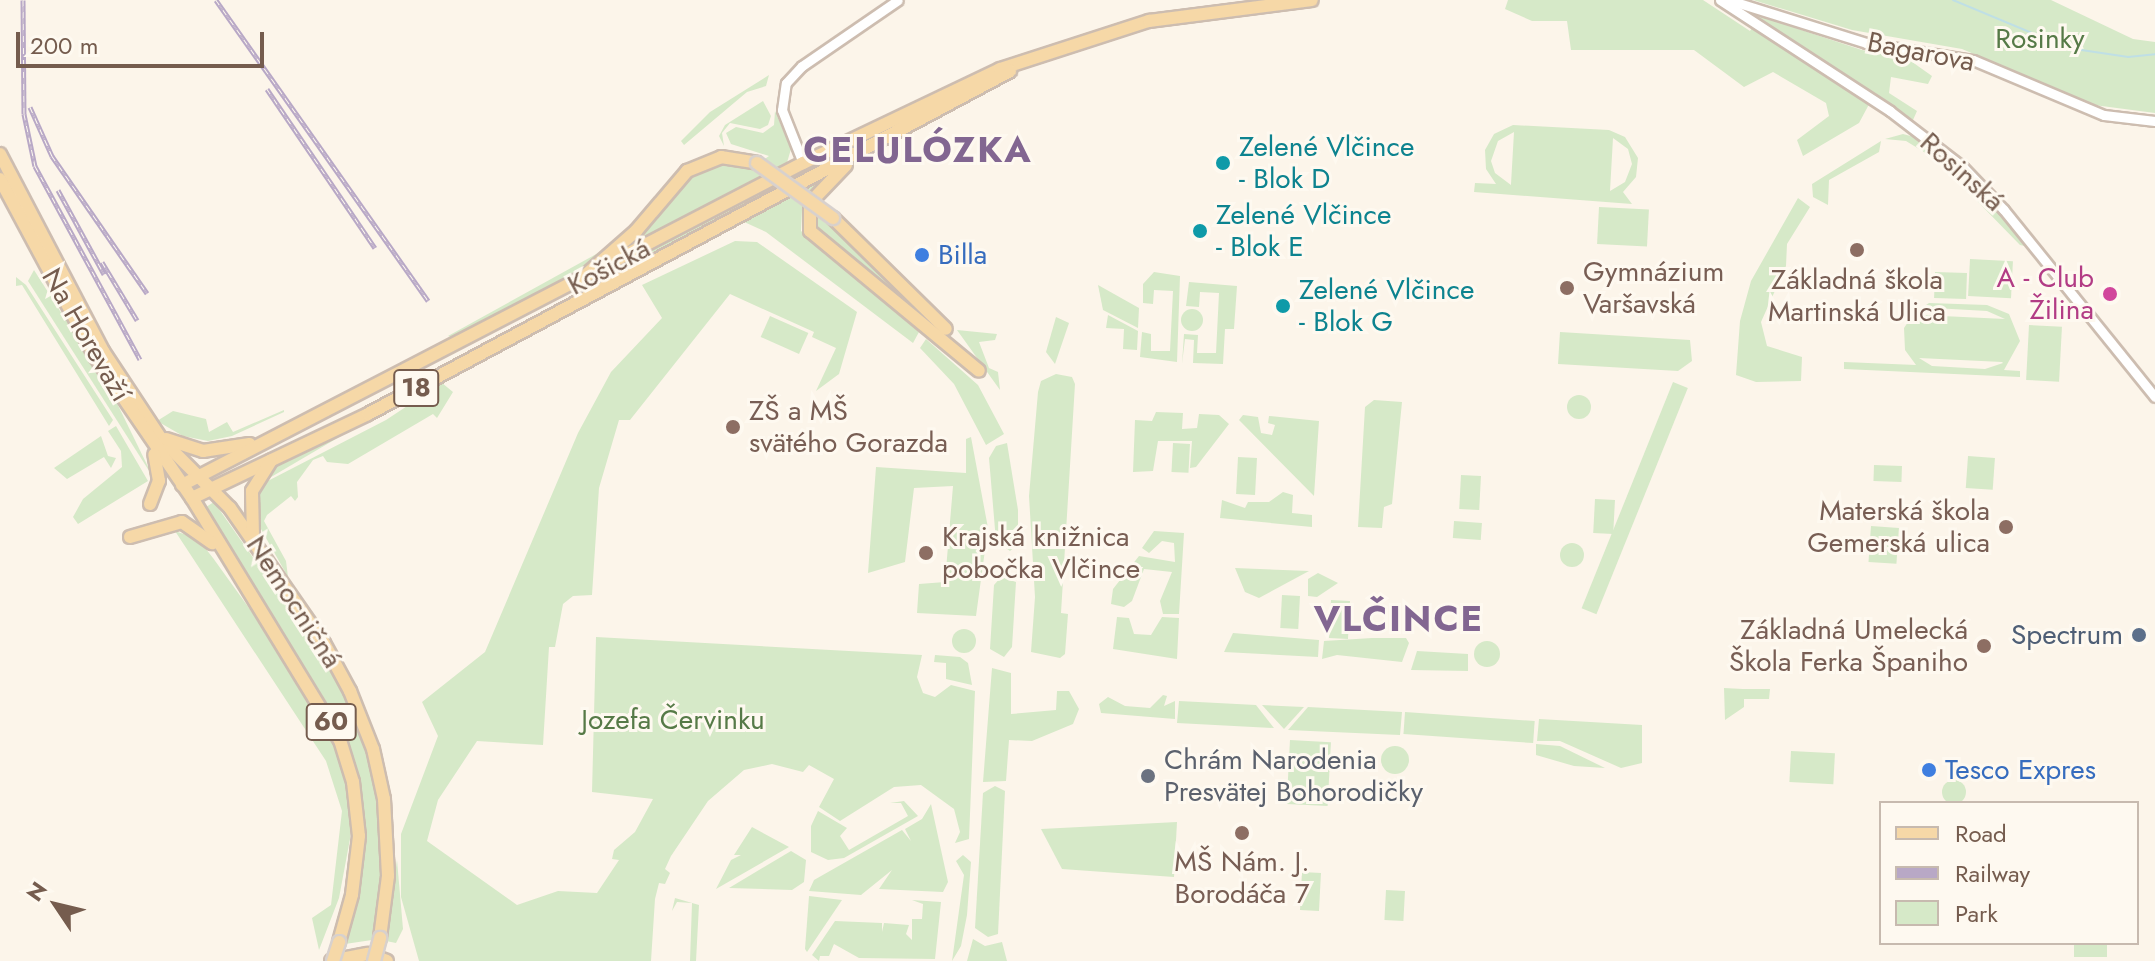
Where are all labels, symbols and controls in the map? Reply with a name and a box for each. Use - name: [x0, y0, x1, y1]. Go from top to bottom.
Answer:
- scale bar: [20, 16, 268, 66]
- park label: Rosinky: [1995, 22, 2085, 56]
- street label: Bagarova: [1865, 25, 1977, 79]
- text: 200 m: [30, 28, 98, 63]
- street label: Rosinská: [1913, 126, 2011, 218]
- district label: CELULÓZKA: [803, 128, 1033, 172]
- place label: Zelené Vlčince - Blok D: [1239, 130, 1414, 196]
- marker: Zelené Vlčince - Blok D: [1214, 154, 1232, 172]
- place label: Zelené Vlčince - Blok E: [1216, 198, 1391, 264]
- marker: Zelené Vlčince - Blok E: [1191, 222, 1209, 240]
- street label: Košická: [562, 231, 656, 303]
- place label: Billa: [938, 238, 987, 272]
- marker: Základná škola Martinská Ulica: [1848, 241, 1866, 259]
- marker: Billa: [913, 246, 931, 264]
- place label: Gymnázium Varšavská: [1583, 255, 1724, 321]
- place label: A - Club Žilina: [1997, 261, 2094, 327]
- street label: Na Horevaží: [34, 263, 138, 407]
- place label: Základná škola Martinská Ulica: [1768, 263, 1946, 329]
- place label: Zelené Vlčince - Blok G: [1299, 273, 1474, 339]
- marker: Gymnázium Varšavská: [1558, 279, 1576, 297]
- marker: A - Club Žilina: [2101, 285, 2119, 303]
- marker: Zelené Vlčince - Blok G: [1274, 297, 1292, 315]
- road number: 18: [392, 366, 440, 410]
- place label: ZŠ a MŠ svätého Gorazda: [749, 394, 948, 460]
- marker: ZŠ a MŠ svätého Gorazda: [724, 418, 742, 436]
- place label: Materská škola Gemerská ulica: [1807, 494, 1990, 560]
- marker: Materská škola Gemerská ulica: [1997, 518, 2015, 536]
- place label: Krajská knižnica pobočka Vlčince: [942, 520, 1140, 586]
- street label: Nemocničná: [239, 530, 349, 674]
- marker: Krajská knižnica pobočka Vlčince: [917, 544, 935, 562]
- district label: VLČINCE: [1314, 597, 1484, 641]
- place label: Základná Umelecká Škola Ferka Španiho: [1729, 613, 1968, 679]
- place label: Spectrum: [2011, 618, 2123, 652]
- marker: Spectrum: [2130, 626, 2148, 644]
- marker: Základná Umelecká Škola Ferka Španiho: [1975, 637, 1993, 655]
- road number: 60: [305, 700, 357, 744]
- park label: Jozefa Červinku: [581, 703, 765, 737]
- place label: Chrám Narodenia Presvätej Bohorodičky: [1164, 743, 1423, 809]
- place label: Tesco Expres: [1945, 753, 2096, 787]
- marker: Tesco Expres: [1920, 761, 1938, 779]
- marker: Chrám Narodenia Presvätej Bohorodičky: [1139, 767, 1157, 785]
- legend: [1879, 801, 2139, 945]
- text: Road: [1955, 816, 2007, 851]
- marker: MŠ Nám. J. Borodáča 7: [1233, 824, 1251, 842]
- place label: MŠ Nám. J. Borodáča 7: [1174, 845, 1310, 911]
- text: Railway: [1955, 856, 2030, 891]
- north arrow: [16, 865, 96, 945]
- text: N: [18, 875, 54, 908]
- text: Park: [1955, 896, 1998, 931]

